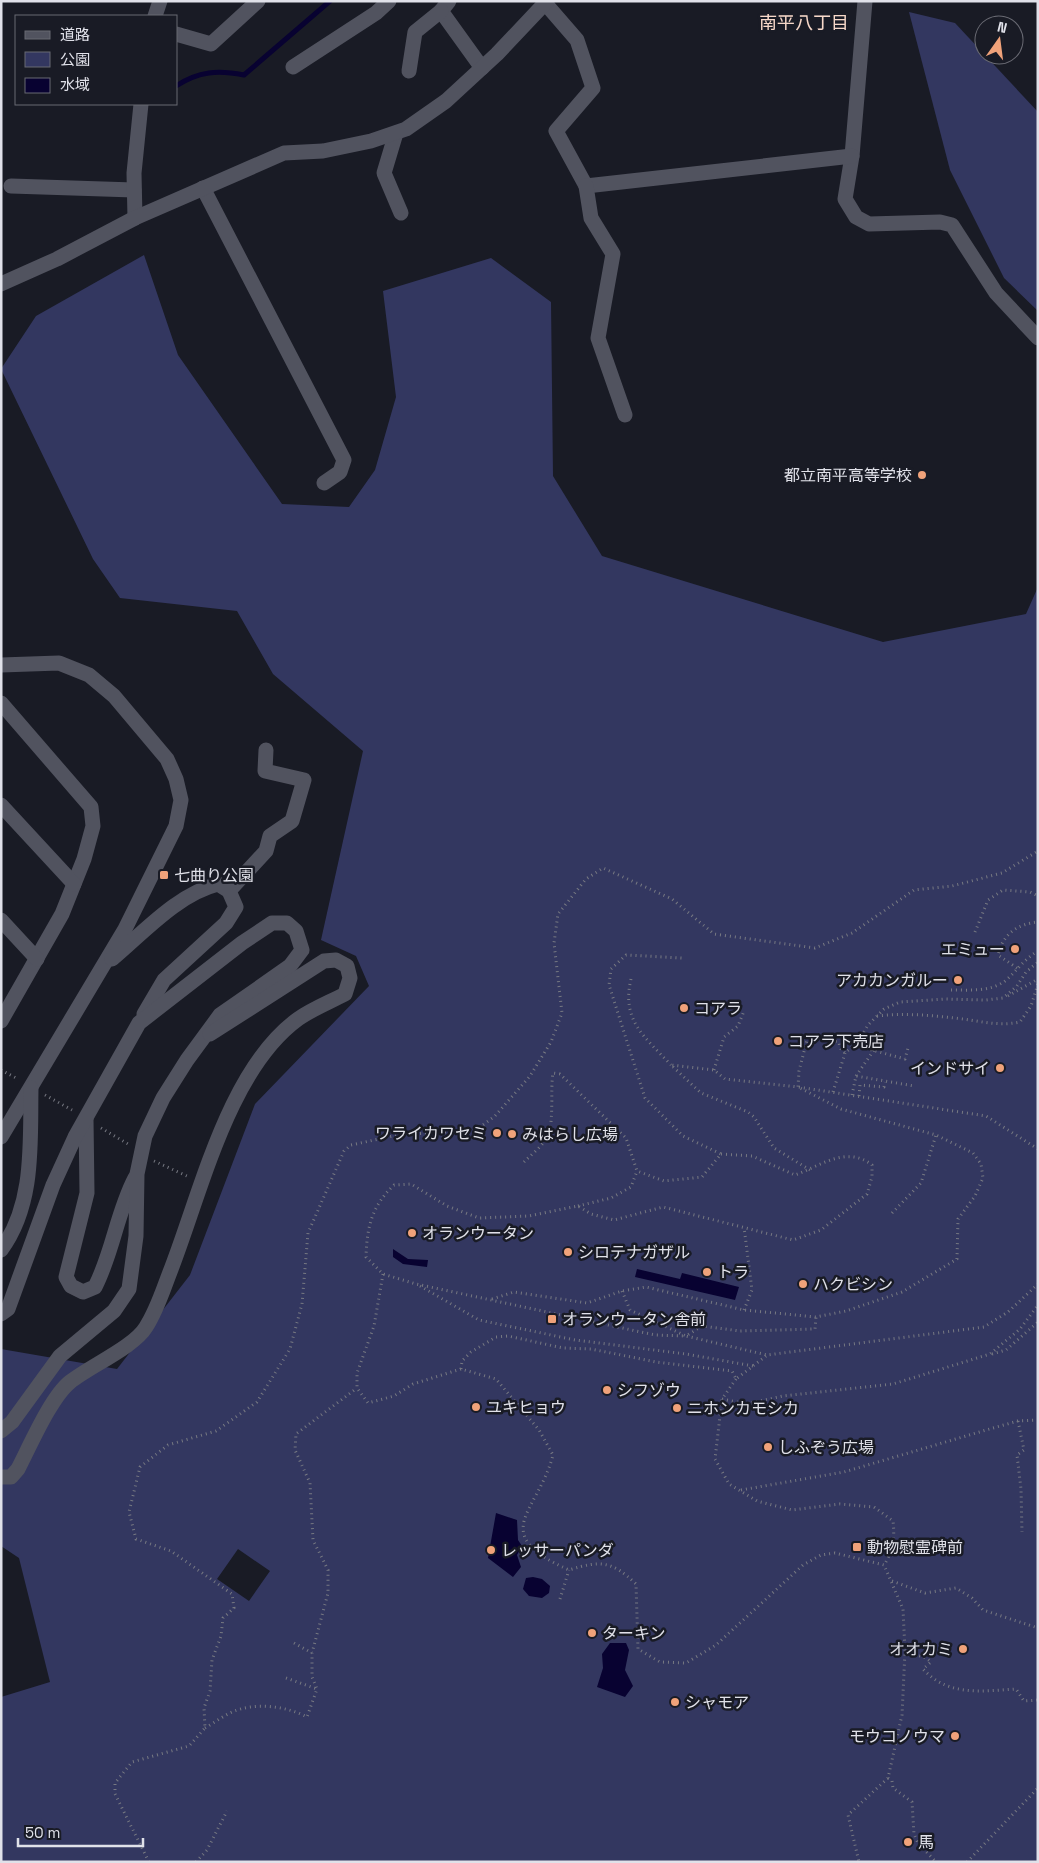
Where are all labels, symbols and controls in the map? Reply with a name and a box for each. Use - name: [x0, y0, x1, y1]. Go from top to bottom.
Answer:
- district label: 南平八丁目: [759, 11, 849, 34]
- legend: [15, 15, 178, 105]
- north arrow: [974, 15, 1024, 65]
- text: N: [995, 18, 1009, 37]
- text: 道路: [60, 25, 90, 44]
- text: 公園: [60, 50, 90, 69]
- text: 水域: [60, 75, 90, 94]
- place label: 都立南平高等学校: [784, 465, 912, 486]
- marker: 都立南平高等学校: [916, 469, 928, 481]
- place label: 七曲り公園: [174, 865, 254, 886]
- marker: 七曲り公園: [158, 869, 170, 881]
- place label: エミュー: [941, 939, 1005, 960]
- marker: エミュー: [1009, 943, 1021, 955]
- place label: アカカンガルー: [836, 970, 948, 991]
- marker: アカカンガルー: [952, 974, 964, 986]
- place label: コアラ: [694, 998, 742, 1019]
- marker: コアラ: [678, 1002, 690, 1014]
- place label: コアラ下売店: [788, 1031, 884, 1052]
- marker: コアラ下売店: [772, 1035, 784, 1047]
- place label: インドサイ: [910, 1058, 990, 1079]
- marker: インドサイ: [994, 1062, 1006, 1074]
- place label: ワライカワセミ: [375, 1123, 487, 1144]
- place label: みはらし広場: [522, 1124, 618, 1145]
- marker: ワライカワセミ: [491, 1127, 503, 1139]
- marker: みはらし広場: [506, 1128, 518, 1140]
- place label: オランウータン: [422, 1223, 534, 1244]
- marker: オランウータン: [406, 1227, 418, 1239]
- place label: シロテナガザル: [578, 1242, 690, 1263]
- marker: シロテナガザル: [562, 1246, 574, 1258]
- place label: トラ: [717, 1262, 749, 1283]
- marker: トラ: [701, 1266, 713, 1278]
- place label: ハクビシン: [813, 1274, 893, 1295]
- marker: ハクビシン: [797, 1278, 809, 1290]
- place label: オランウータン舎前: [562, 1309, 706, 1330]
- marker: オランウータン舎前: [546, 1313, 558, 1325]
- place label: シフゾウ: [617, 1380, 681, 1401]
- marker: シフゾウ: [601, 1384, 613, 1396]
- place label: ユキヒョウ: [486, 1397, 566, 1418]
- place label: ニホンカモシカ: [687, 1398, 799, 1419]
- marker: ユキヒョウ: [470, 1401, 482, 1413]
- marker: ニホンカモシカ: [671, 1402, 683, 1414]
- place label: しふぞう広場: [778, 1437, 874, 1458]
- marker: しふぞう広場: [762, 1441, 774, 1453]
- place label: 動物慰霊碑前: [867, 1537, 963, 1558]
- place label: レッサーパンダ: [501, 1540, 614, 1561]
- marker: 動物慰霊碑前: [851, 1541, 863, 1553]
- marker: レッサーパンダ: [485, 1544, 497, 1556]
- place label: ターキン: [602, 1623, 666, 1644]
- marker: ターキン: [586, 1627, 598, 1639]
- place label: オオカミ: [889, 1639, 953, 1660]
- marker: オオカミ: [957, 1643, 969, 1655]
- place label: シャモア: [685, 1692, 749, 1713]
- marker: シャモア: [669, 1696, 681, 1708]
- place label: モウコノウマ: [849, 1726, 945, 1747]
- marker: モウコノウマ: [949, 1730, 961, 1742]
- scale bar: [18, 1816, 142, 1848]
- text: 50 m: [25, 1823, 60, 1842]
- place label: 馬: [918, 1832, 934, 1853]
- marker: 馬: [902, 1836, 914, 1848]

